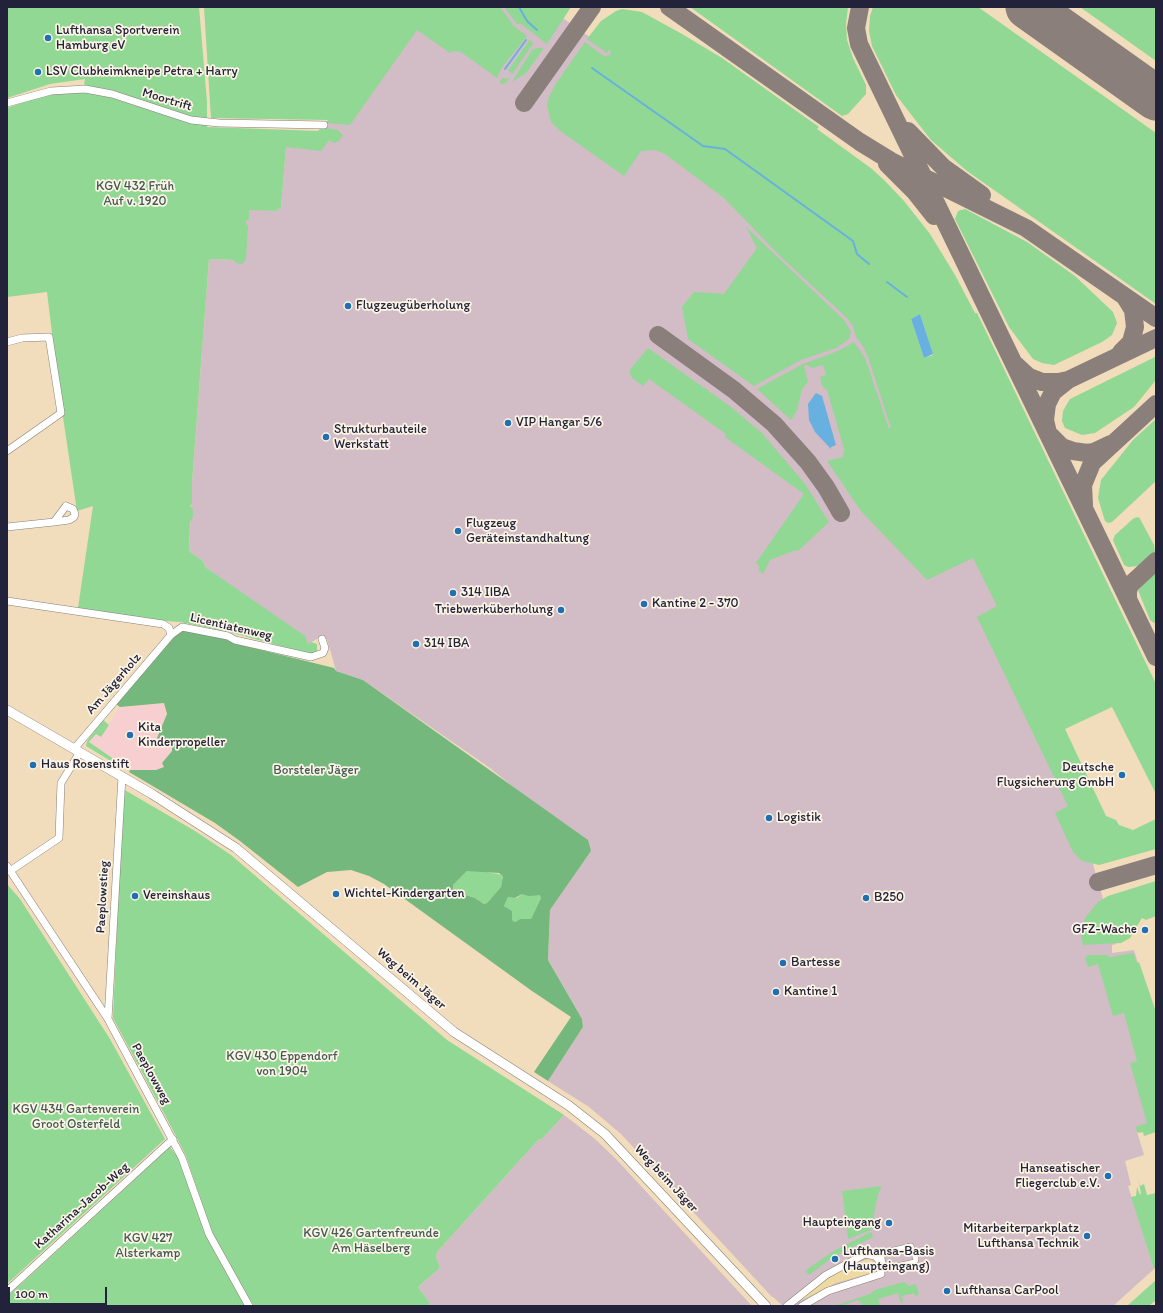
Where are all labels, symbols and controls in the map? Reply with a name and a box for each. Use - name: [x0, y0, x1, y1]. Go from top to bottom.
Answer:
- place label: Lufthansa Sportverein Hamburg eV: [56, 23, 180, 54]
- marker: Lufthansa Sportverein Hamburg eV: [43, 33, 53, 43]
- place label: LSV Clubheimkneipe Petra + Harry: [46, 64, 238, 80]
- marker: LSV Clubheimkneipe Petra + Harry: [33, 67, 43, 77]
- street label: Moortrift: [140, 85, 194, 115]
- park label: KGV 432 Früh Auf v. 1920: [96, 179, 174, 210]
- place label: Flugzeugüberholung: [356, 298, 470, 314]
- marker: Flugzeugüberholung: [343, 301, 353, 311]
- place label: VIP Hangar 5/6: [516, 415, 602, 431]
- marker: VIP Hangar 5/6: [503, 418, 513, 428]
- place label: Strukturbauteile Werkstatt: [334, 422, 427, 453]
- marker: Strukturbauteile Werkstatt: [321, 432, 331, 442]
- place label: Flugzeug Geräteinstandhaltung: [466, 516, 589, 547]
- marker: Flugzeug Geräteinstandhaltung: [453, 526, 463, 536]
- place label: 314 IIBA: [461, 585, 510, 601]
- marker: 314 IIBA: [448, 588, 458, 598]
- place label: Kantine 2 - 370: [652, 596, 739, 612]
- marker: Kantine 2 - 370: [639, 599, 649, 609]
- place label: Triebwerküberholung: [435, 602, 553, 618]
- marker: Triebwerküberholung: [556, 605, 566, 615]
- street label: Licentiatenweg: [188, 610, 274, 644]
- place label: 314 IBA: [424, 636, 469, 652]
- marker: 314 IBA: [411, 639, 421, 649]
- street label: Am Jägerholz: [83, 650, 145, 718]
- place label: Kita Kinderpropeller: [138, 720, 225, 751]
- marker: Kita Kinderpropeller: [125, 730, 135, 740]
- place label: Haus Rosenstift: [41, 757, 129, 773]
- marker: Haus Rosenstift: [28, 760, 38, 770]
- place label: Deutsche Flugsicherung GmbH: [997, 760, 1114, 791]
- park label: Borsteler Jäger: [273, 763, 359, 779]
- marker: Deutsche Flugsicherung GmbH: [1117, 770, 1127, 780]
- place label: Logistik: [777, 810, 821, 826]
- marker: Logistik: [764, 813, 774, 823]
- street label: Paeplowstieg: [93, 860, 113, 934]
- place label: Wichtel-Kindergarten: [344, 886, 464, 902]
- place label: Vereinshaus: [143, 888, 210, 904]
- marker: Wichtel-Kindergarten: [331, 889, 341, 899]
- place label: B250: [874, 890, 904, 906]
- marker: Vereinshaus: [130, 891, 140, 901]
- marker: B250: [861, 893, 871, 903]
- place label: GFZ-Wache: [1072, 922, 1137, 938]
- marker: GFZ-Wache: [1140, 925, 1150, 935]
- street label: Weg beim Jäger: [373, 945, 449, 1013]
- place label: Bartesse: [791, 955, 840, 971]
- marker: Bartesse: [778, 958, 788, 968]
- place label: Kantine 1: [784, 984, 837, 1000]
- marker: Kantine 1: [771, 987, 781, 997]
- street label: Paeplowweg: [128, 1041, 174, 1107]
- park label: KGV 430 Eppendorf von 1904: [226, 1049, 338, 1080]
- park label: KGV 434 Gartenverein Groot Osterfeld: [13, 1102, 139, 1133]
- street label: Weg beim Jäger: [631, 1142, 701, 1216]
- street label: Katharina-Jacob-Weg: [31, 1159, 133, 1253]
- place label: Hanseatischer Fliegerclub e.V.: [1015, 1161, 1100, 1192]
- marker: Hanseatischer Fliegerclub e.V.: [1103, 1171, 1113, 1181]
- place label: Haupteingang: [803, 1215, 881, 1231]
- marker: Haupteingang: [884, 1218, 894, 1228]
- place label: Mitarbeiterparkplatz Lufthansa Technik: [963, 1221, 1079, 1252]
- park label: KGV 426 Gartenfreunde Am Häselberg: [303, 1226, 439, 1257]
- park label: KGV 427 Alsterkamp: [116, 1231, 180, 1262]
- marker: Mitarbeiterparkplatz Lufthansa Technik: [1082, 1231, 1092, 1241]
- place label: Lufthansa-Basis (Haupteingang): [843, 1244, 934, 1275]
- marker: Lufthansa-Basis (Haupteingang): [830, 1254, 840, 1264]
- scale bar: [10, 1279, 109, 1305]
- place label: Lufthansa CarPool: [955, 1283, 1059, 1299]
- marker: Lufthansa CarPool: [942, 1286, 952, 1296]
- text: 100 m: [15, 1287, 48, 1301]

